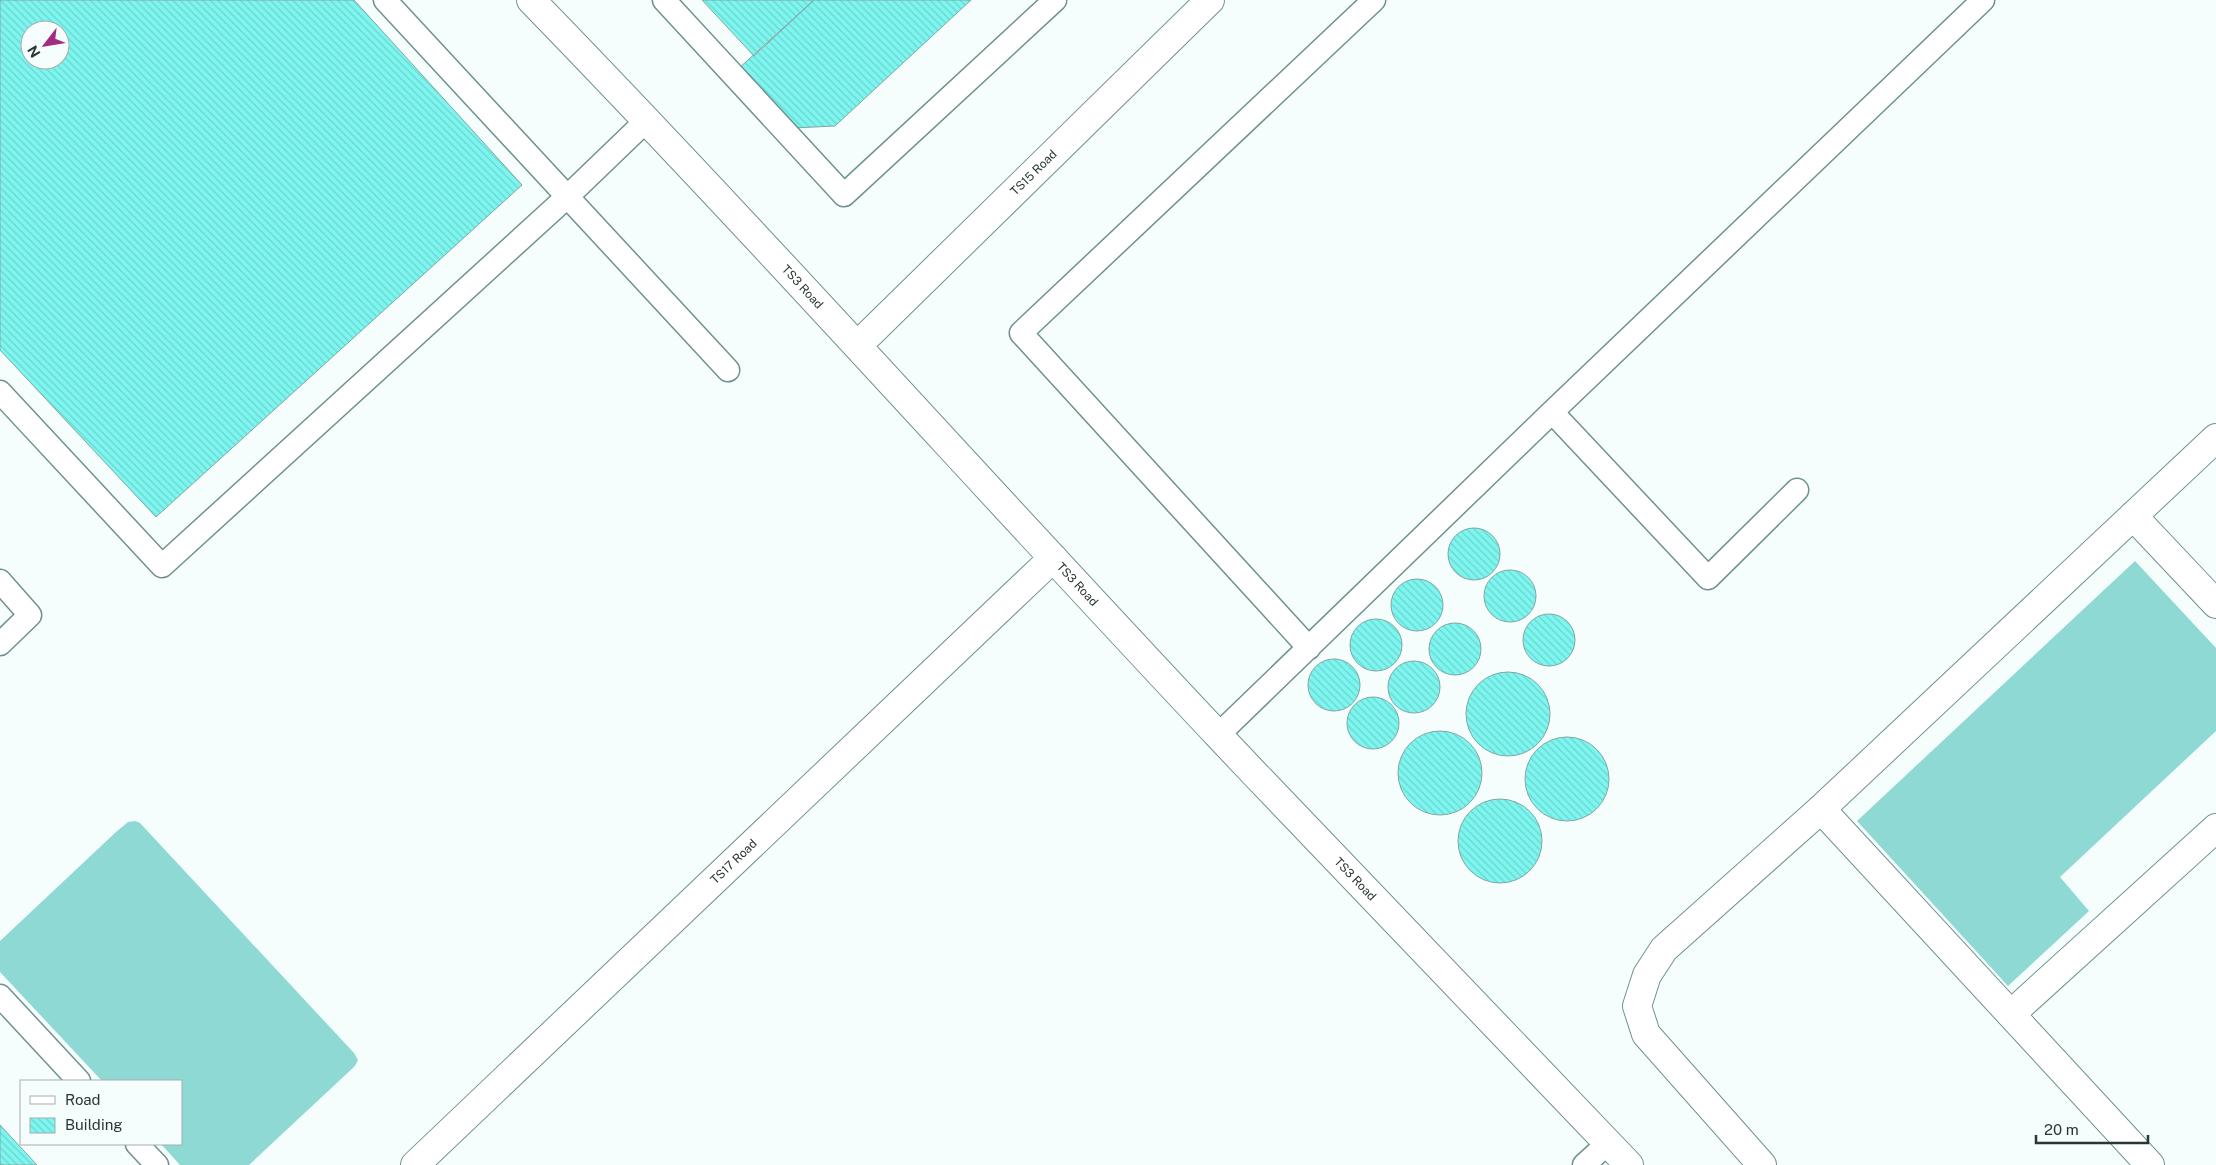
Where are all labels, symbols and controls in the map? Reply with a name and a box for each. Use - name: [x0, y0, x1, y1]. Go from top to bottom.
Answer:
- north arrow: [20, 20, 70, 70]
- text: N: [24, 43, 44, 61]
- street label: TS15 Road: [1008, 147, 1060, 199]
- street label: TS3 Road: [779, 262, 826, 312]
- street label: TS3 Road: [1054, 560, 1101, 609]
- street label: TS17 Road: [708, 836, 760, 887]
- street label: TS3 Road: [1331, 855, 1379, 903]
- legend: [20, 1080, 182, 1145]
- text: Road: [65, 1091, 101, 1108]
- scale bar: [2036, 1112, 2148, 1144]
- text: Building: [65, 1116, 123, 1133]
- text: 20 m: [2044, 1121, 2079, 1138]

